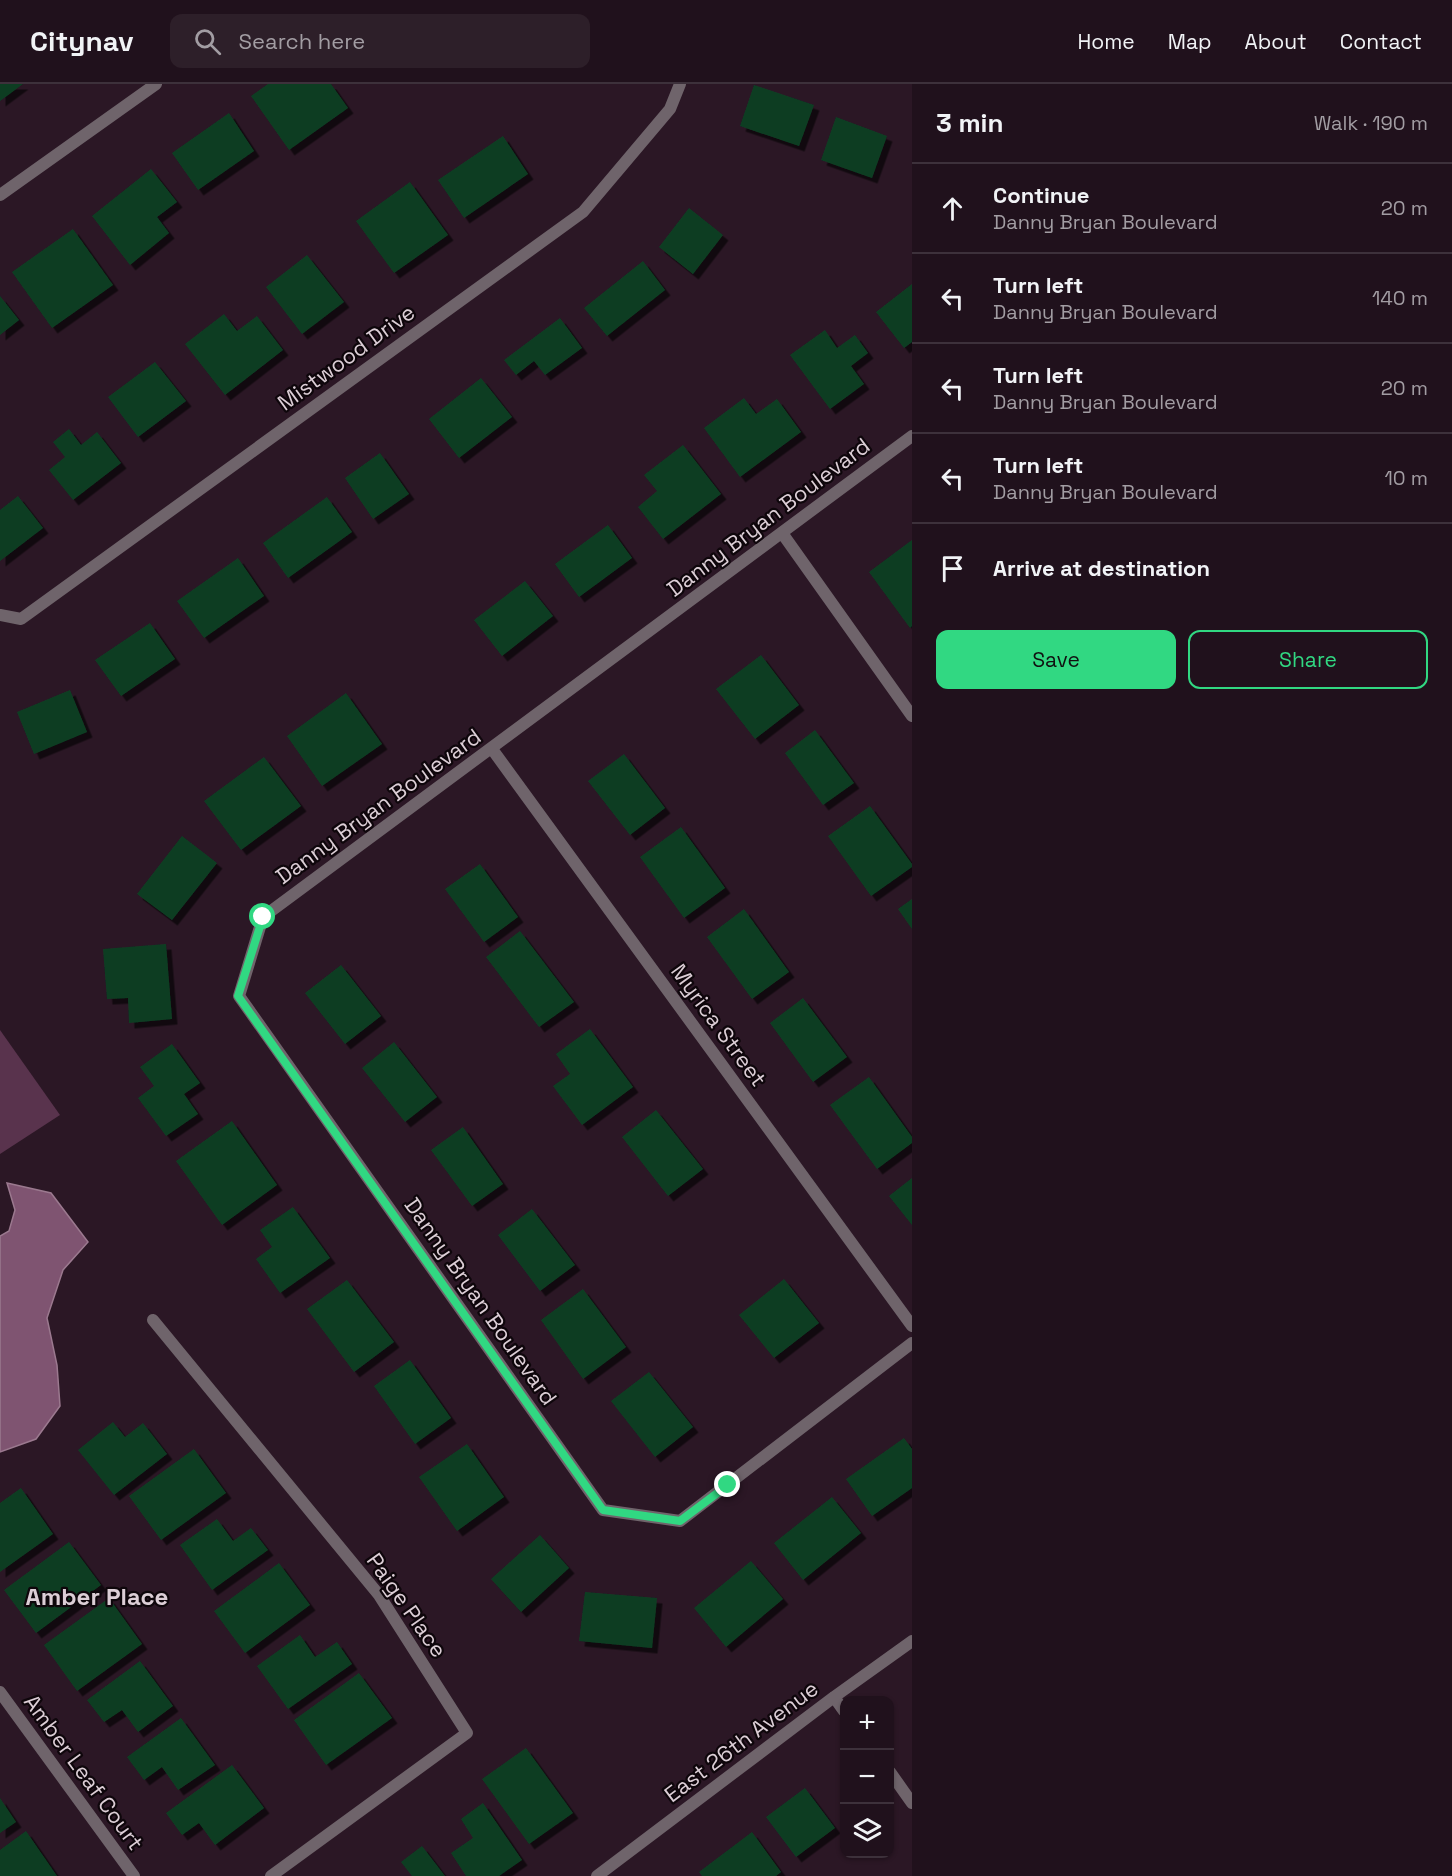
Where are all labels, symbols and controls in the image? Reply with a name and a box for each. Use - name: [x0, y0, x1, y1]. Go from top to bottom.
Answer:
- search box: [170, 14, 590, 68]
- text: Citynav: [30, 23, 134, 59]
- icon: search: [191, 25, 224, 58]
- text: Search here: [239, 27, 365, 55]
- text: Home: [1077, 28, 1135, 55]
- text: Map: [1168, 28, 1212, 55]
- text: About: [1245, 28, 1307, 55]
- text: Contact: [1340, 28, 1422, 55]
- text: 3 min: [936, 106, 1004, 140]
- text: Walk · 190 m: [1314, 110, 1428, 136]
- text: Continue: [993, 181, 1089, 209]
- icon: ahead: [936, 192, 969, 225]
- text: 20 m: [1381, 195, 1428, 221]
- text: Danny Bryan Boulevard: [993, 209, 1218, 235]
- text: Turn left: [993, 271, 1083, 299]
- icon: left: [936, 282, 969, 315]
- text: 140 m: [1372, 285, 1428, 311]
- street label: Mistwood Drive: [272, 298, 420, 416]
- text: Danny Bryan Boulevard: [993, 299, 1218, 325]
- text: Turn left: [993, 361, 1083, 389]
- icon: left: [936, 372, 969, 405]
- text: 20 m: [1381, 375, 1428, 401]
- text: Danny Bryan Boulevard: [993, 389, 1218, 415]
- street label: Danny Bryan Boulevard: [661, 431, 875, 603]
- text: Turn left: [993, 451, 1083, 479]
- icon: left: [936, 462, 969, 495]
- text: 10 m: [1384, 465, 1428, 491]
- text: Danny Bryan Boulevard: [993, 479, 1218, 505]
- icon: arrive: [936, 552, 969, 585]
- text: Arrive at destination: [993, 554, 1210, 582]
- button: Save: [936, 630, 1176, 689]
- button: Share: [1188, 630, 1428, 689]
- street label: Danny Bryan Boulevard: [270, 722, 486, 890]
- route start: [249, 903, 275, 929]
- street label: Myrica Street: [665, 958, 773, 1092]
- street label: Danny Bryan Boulevard: [399, 1192, 563, 1410]
- route end: [714, 1471, 740, 1497]
- street label: Paige Place: [361, 1547, 453, 1663]
- district label: Amber Place: [26, 1581, 168, 1612]
- street label: East 26th Avenue: [659, 1674, 823, 1808]
- street label: Amber Leaf Court: [18, 1689, 150, 1855]
- map controls: [840, 1696, 894, 1858]
- button: +: [840, 1696, 894, 1750]
- button: −: [840, 1750, 894, 1804]
- button: layers: [840, 1804, 894, 1858]

